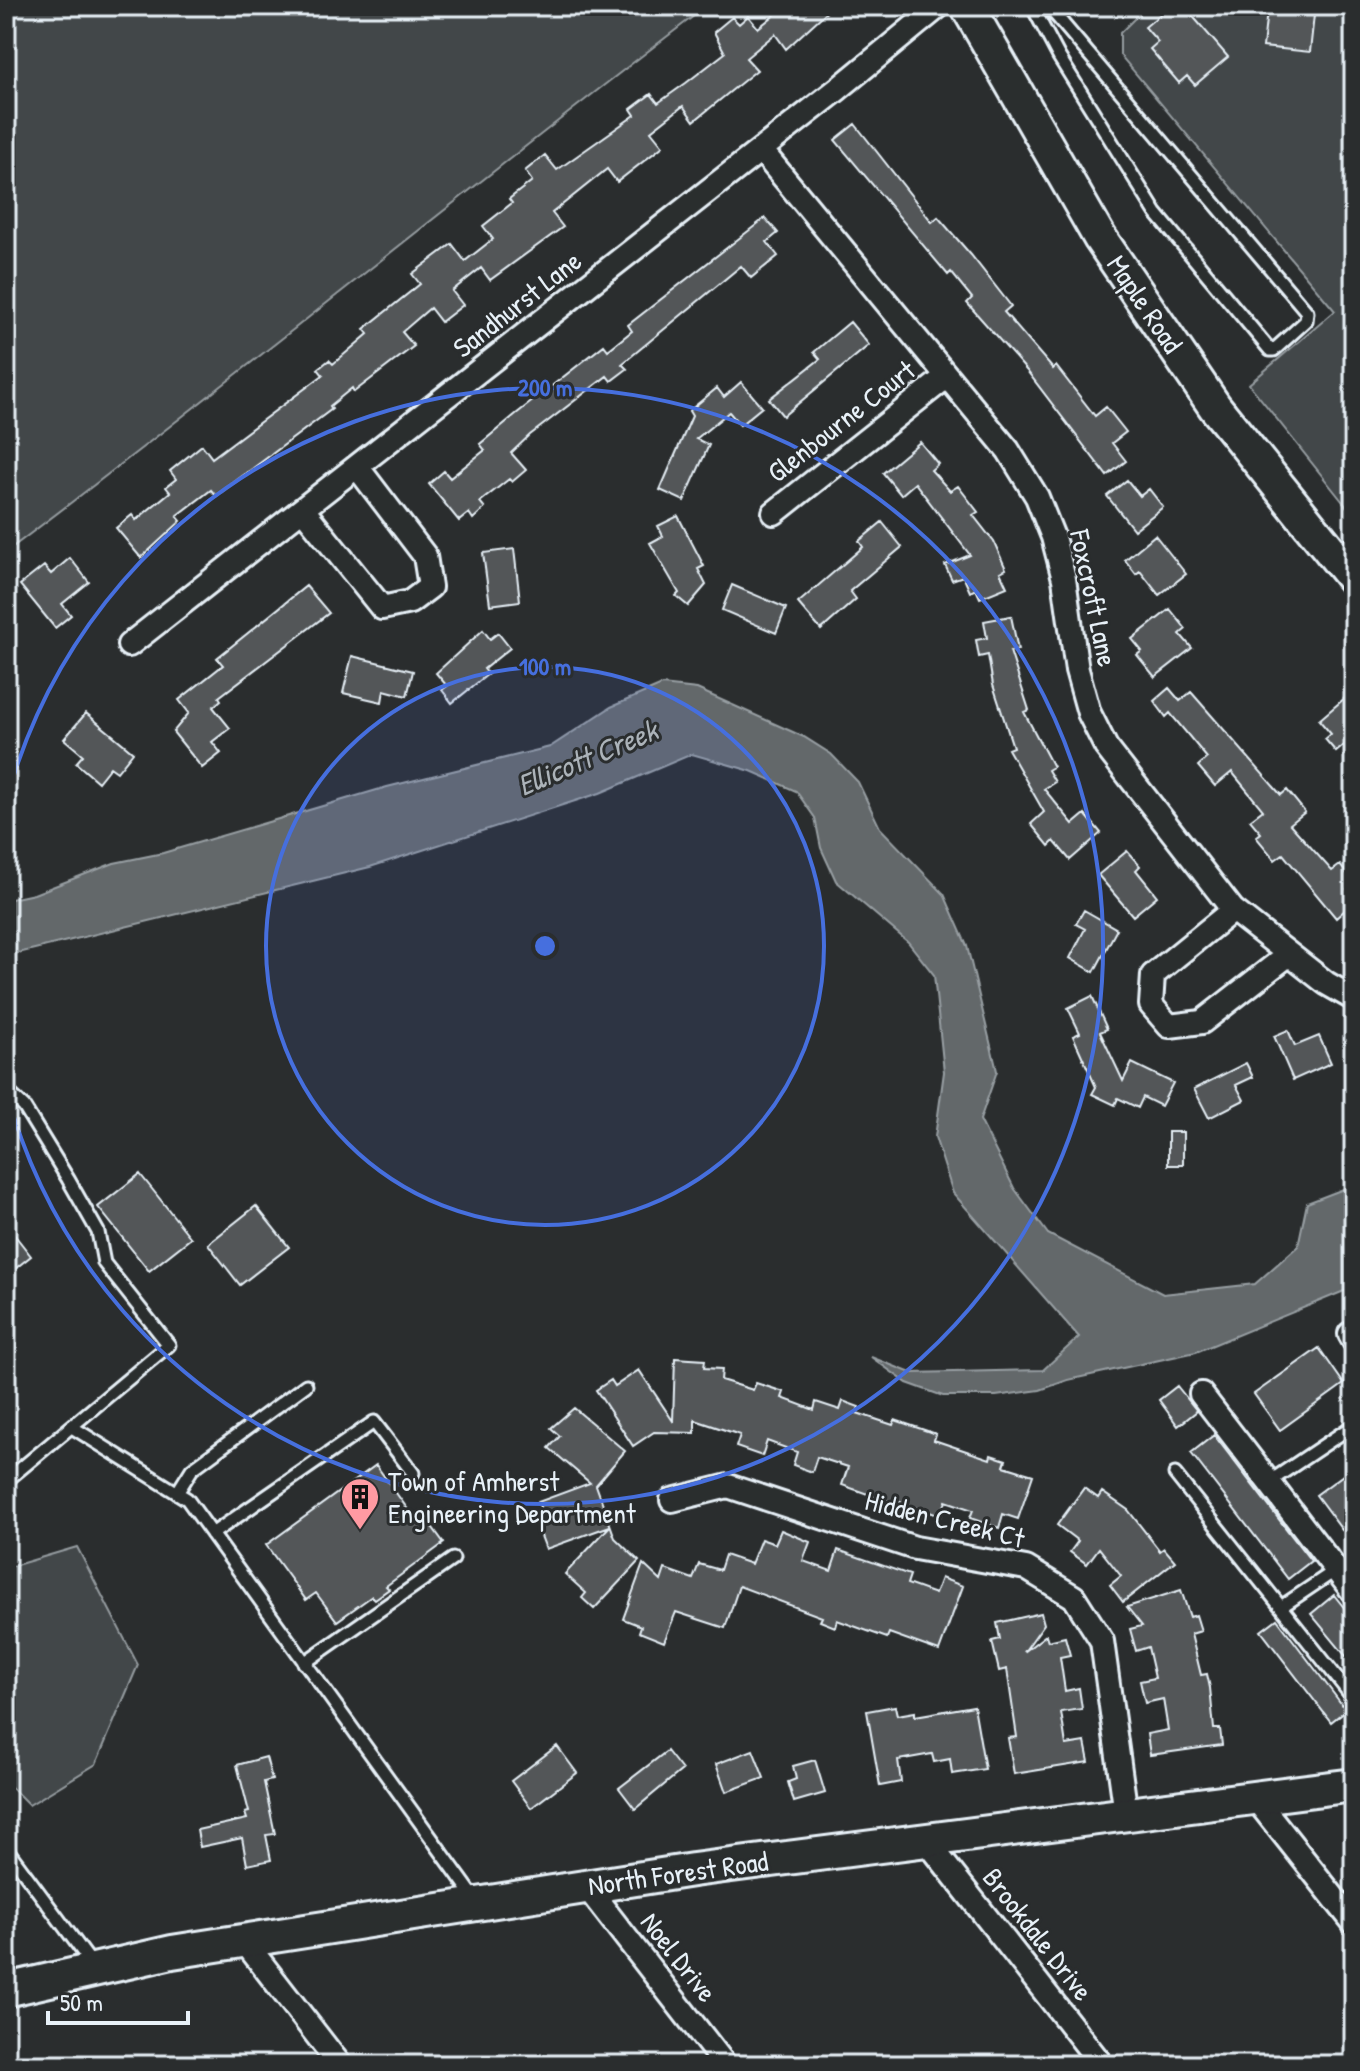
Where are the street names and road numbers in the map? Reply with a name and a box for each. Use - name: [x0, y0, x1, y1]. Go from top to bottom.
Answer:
- street label: Sandhurst Lane: [445, 242, 589, 366]
- street label: Maple Road: [1098, 248, 1192, 361]
- street label: Glenbourne Court: [759, 351, 923, 491]
- street label: Foxcroft Lane: [1061, 525, 1127, 670]
- street label: Hidden Creek Ct: [861, 1481, 1029, 1557]
- street label: North Forest Road: [586, 1842, 770, 1904]
- street label: Brookdale Drive: [974, 1860, 1102, 2008]
- street label: Noel Drive: [632, 1904, 726, 2010]

